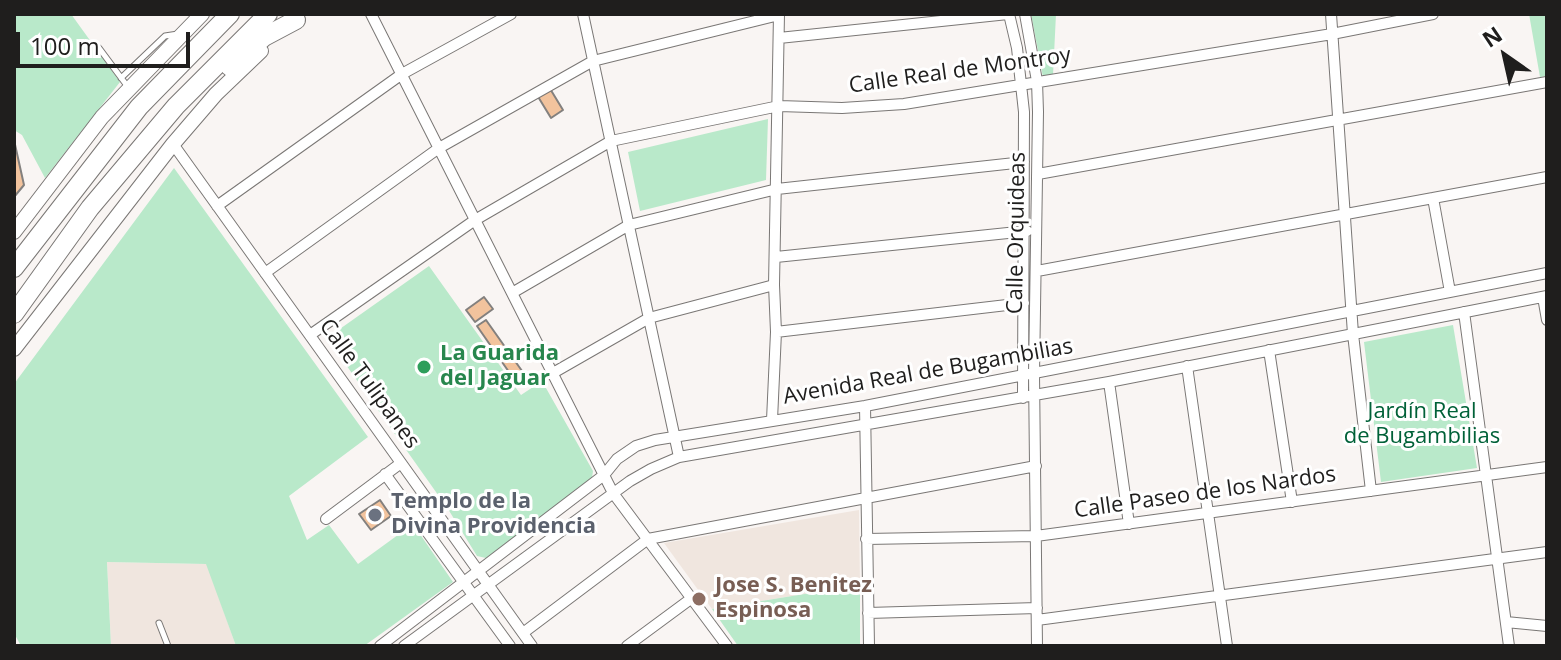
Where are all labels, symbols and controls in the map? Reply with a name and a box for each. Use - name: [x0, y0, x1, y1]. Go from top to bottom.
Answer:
- scale bar: [20, 16, 194, 66]
- north arrow: [1465, 16, 1545, 96]
- text: N: [1476, 19, 1507, 54]
- text: 100 m: [30, 29, 100, 62]
- street label: Calle Real de Montroy: [847, 42, 1073, 100]
- street label: Calle Orquideas: [1002, 152, 1032, 314]
- street label: Calle Tulipanes: [313, 314, 425, 454]
- street label: Avenida Real de Bugambilias: [781, 333, 1075, 411]
- place label: La Guarida del Jaguar: [440, 341, 559, 392]
- marker: La Guarida del Jaguar: [415, 358, 433, 376]
- park label: Jardín Real de Bugambilias: [1344, 399, 1500, 450]
- street label: Calle Paseo de los Nardos: [1072, 462, 1338, 524]
- place label: Templo de la Divina Providencia: [391, 489, 596, 540]
- marker: Templo de la Divina Providencia: [366, 506, 384, 524]
- place label: Jose S. Benitez Espinosa: [715, 573, 872, 624]
- marker: Jose S. Benitez Espinosa: [690, 590, 708, 608]

